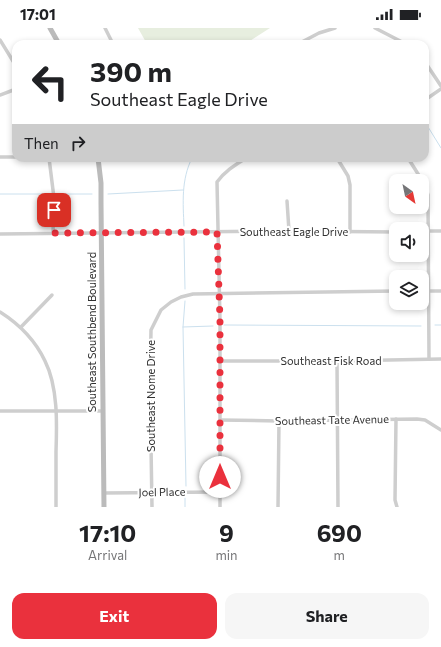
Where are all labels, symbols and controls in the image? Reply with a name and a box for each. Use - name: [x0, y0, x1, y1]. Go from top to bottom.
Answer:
- text: 17:01: [20, 5, 56, 23]
- text: 390 m: [90, 54, 172, 88]
- icon: left: [24, 56, 76, 108]
- text: Southeast Eagle Drive: [90, 88, 268, 110]
- icon: right: [67, 132, 89, 154]
- text: Then: [24, 134, 59, 152]
- north arrow: [389, 174, 429, 214]
- map controls: [389, 174, 429, 310]
- pin: [37, 193, 71, 227]
- icon: arrive: [43, 199, 65, 221]
- button: sound: [389, 222, 429, 262]
- street label: Southeast Eagle Drive: [240, 225, 349, 238]
- street label: Southeast Southbend Boulevard: [85, 252, 98, 412]
- button: layers: [389, 270, 429, 310]
- street label: Southeast Nome Drive: [144, 340, 157, 452]
- street label: Southeast Fisk Road: [280, 354, 382, 367]
- street label: Southeast Tate Avenue: [275, 412, 389, 427]
- position arrow: [199, 456, 241, 498]
- street label: Joel Place: [138, 485, 186, 499]
- text: 17:10: [79, 518, 136, 547]
- text: 9: [219, 518, 234, 547]
- text: 690: [317, 518, 362, 547]
- text: Arrival: [88, 547, 127, 563]
- text: min: [215, 547, 238, 563]
- text: m: [334, 547, 345, 563]
- button: Exit: [12, 593, 217, 639]
- button: Share: [225, 593, 429, 639]

